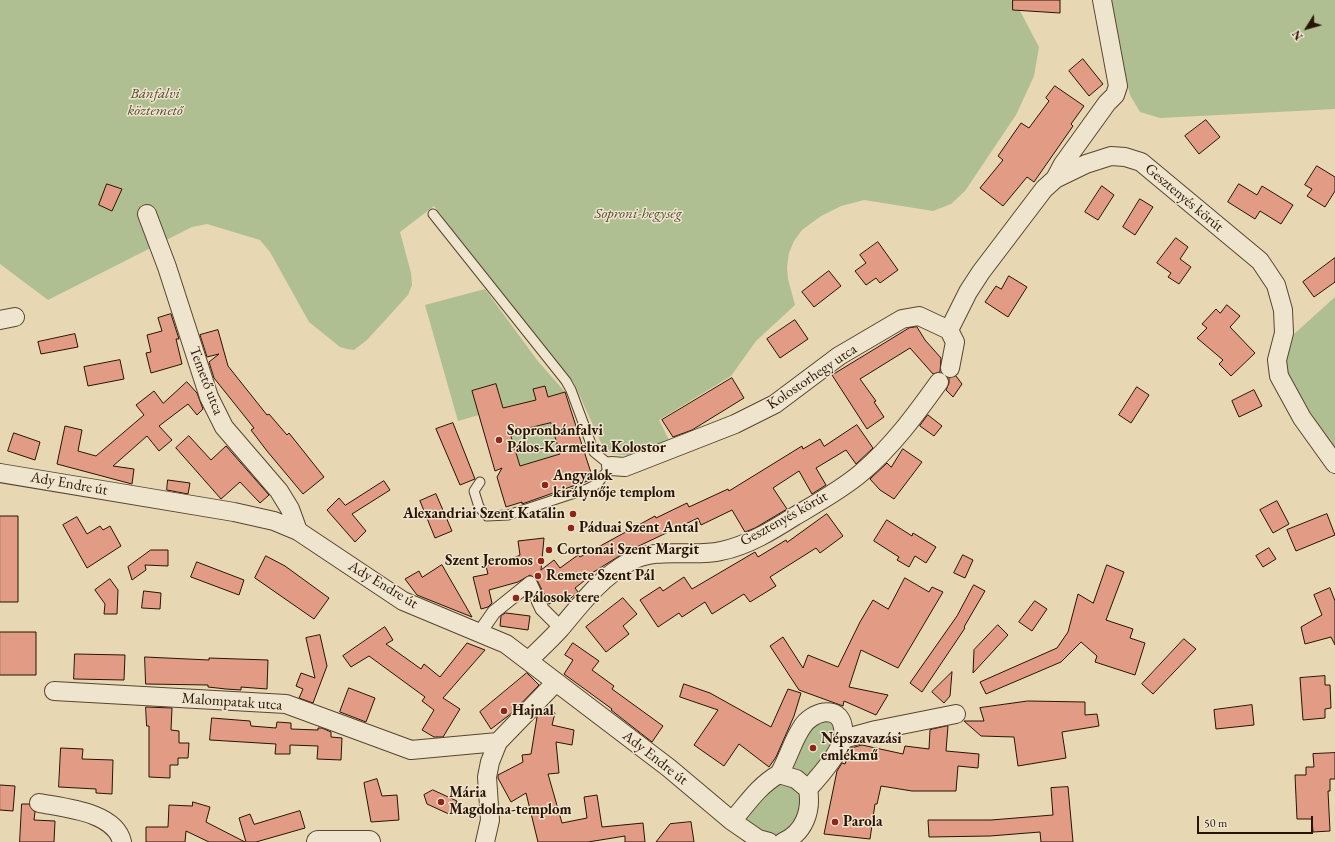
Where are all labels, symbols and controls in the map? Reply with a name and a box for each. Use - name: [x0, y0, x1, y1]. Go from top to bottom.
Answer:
- north arrow: [1287, 8, 1327, 48]
- text: N: [1289, 27, 1306, 43]
- park label: Bánfalvi köztemető: [127, 85, 183, 120]
- street label: Gesztenyés körút: [1141, 160, 1227, 236]
- park label: Soproni-hegység: [594, 205, 682, 223]
- street label: Kolostorhegy utca: [764, 340, 860, 414]
- street label: Temető utca: [185, 344, 227, 418]
- place label: Sopronbánfalvi Pálos-Karmelita Kolostor: [507, 422, 666, 457]
- marker: Sopronbánfalvi Pálos-Karmelita Kolostor: [494, 435, 504, 445]
- place label: Angyalok királynője templom: [553, 467, 675, 502]
- street label: Ady Endre út: [29, 468, 109, 500]
- marker: Angyalok királynője templom: [540, 480, 550, 490]
- street label: Gesztenyés körút: [737, 488, 831, 550]
- place label: Alexandriai Szent Katalin: [403, 505, 565, 523]
- marker: Alexandriai Szent Katalin: [568, 509, 578, 519]
- place label: Páduai Szent Antal: [579, 519, 698, 537]
- marker: Páduai Szent Antal: [566, 523, 576, 533]
- place label: Cortonai Szent Margit: [557, 541, 699, 559]
- marker: Cortonai Szent Margit: [544, 545, 554, 555]
- place label: Szent Jeromos: [445, 552, 533, 570]
- marker: Szent Jeromos: [536, 556, 546, 566]
- street label: Ady Endre út: [345, 557, 421, 613]
- place label: Remete Szent Pál: [546, 567, 655, 585]
- marker: Remete Szent Pál: [533, 571, 543, 581]
- place label: Pálosok tere: [524, 589, 599, 607]
- marker: Pálosok tere: [511, 593, 521, 603]
- street label: Malompatak utca: [181, 690, 283, 714]
- place label: Hajnal: [512, 702, 554, 720]
- marker: Hajnal: [499, 706, 509, 716]
- street label: Ady Endre út: [619, 727, 691, 789]
- place label: Népszavazási emlékmű: [821, 730, 902, 765]
- marker: Népszavazási emlékmű: [808, 743, 818, 753]
- place label: Mária Magdolna-templom: [449, 784, 572, 819]
- marker: Mária Magdolna-templom: [436, 797, 446, 807]
- scale bar: [1199, 808, 1315, 834]
- place label: Parola: [843, 813, 882, 831]
- text: 50 m: [1204, 815, 1227, 831]
- marker: Parola: [830, 817, 840, 827]

